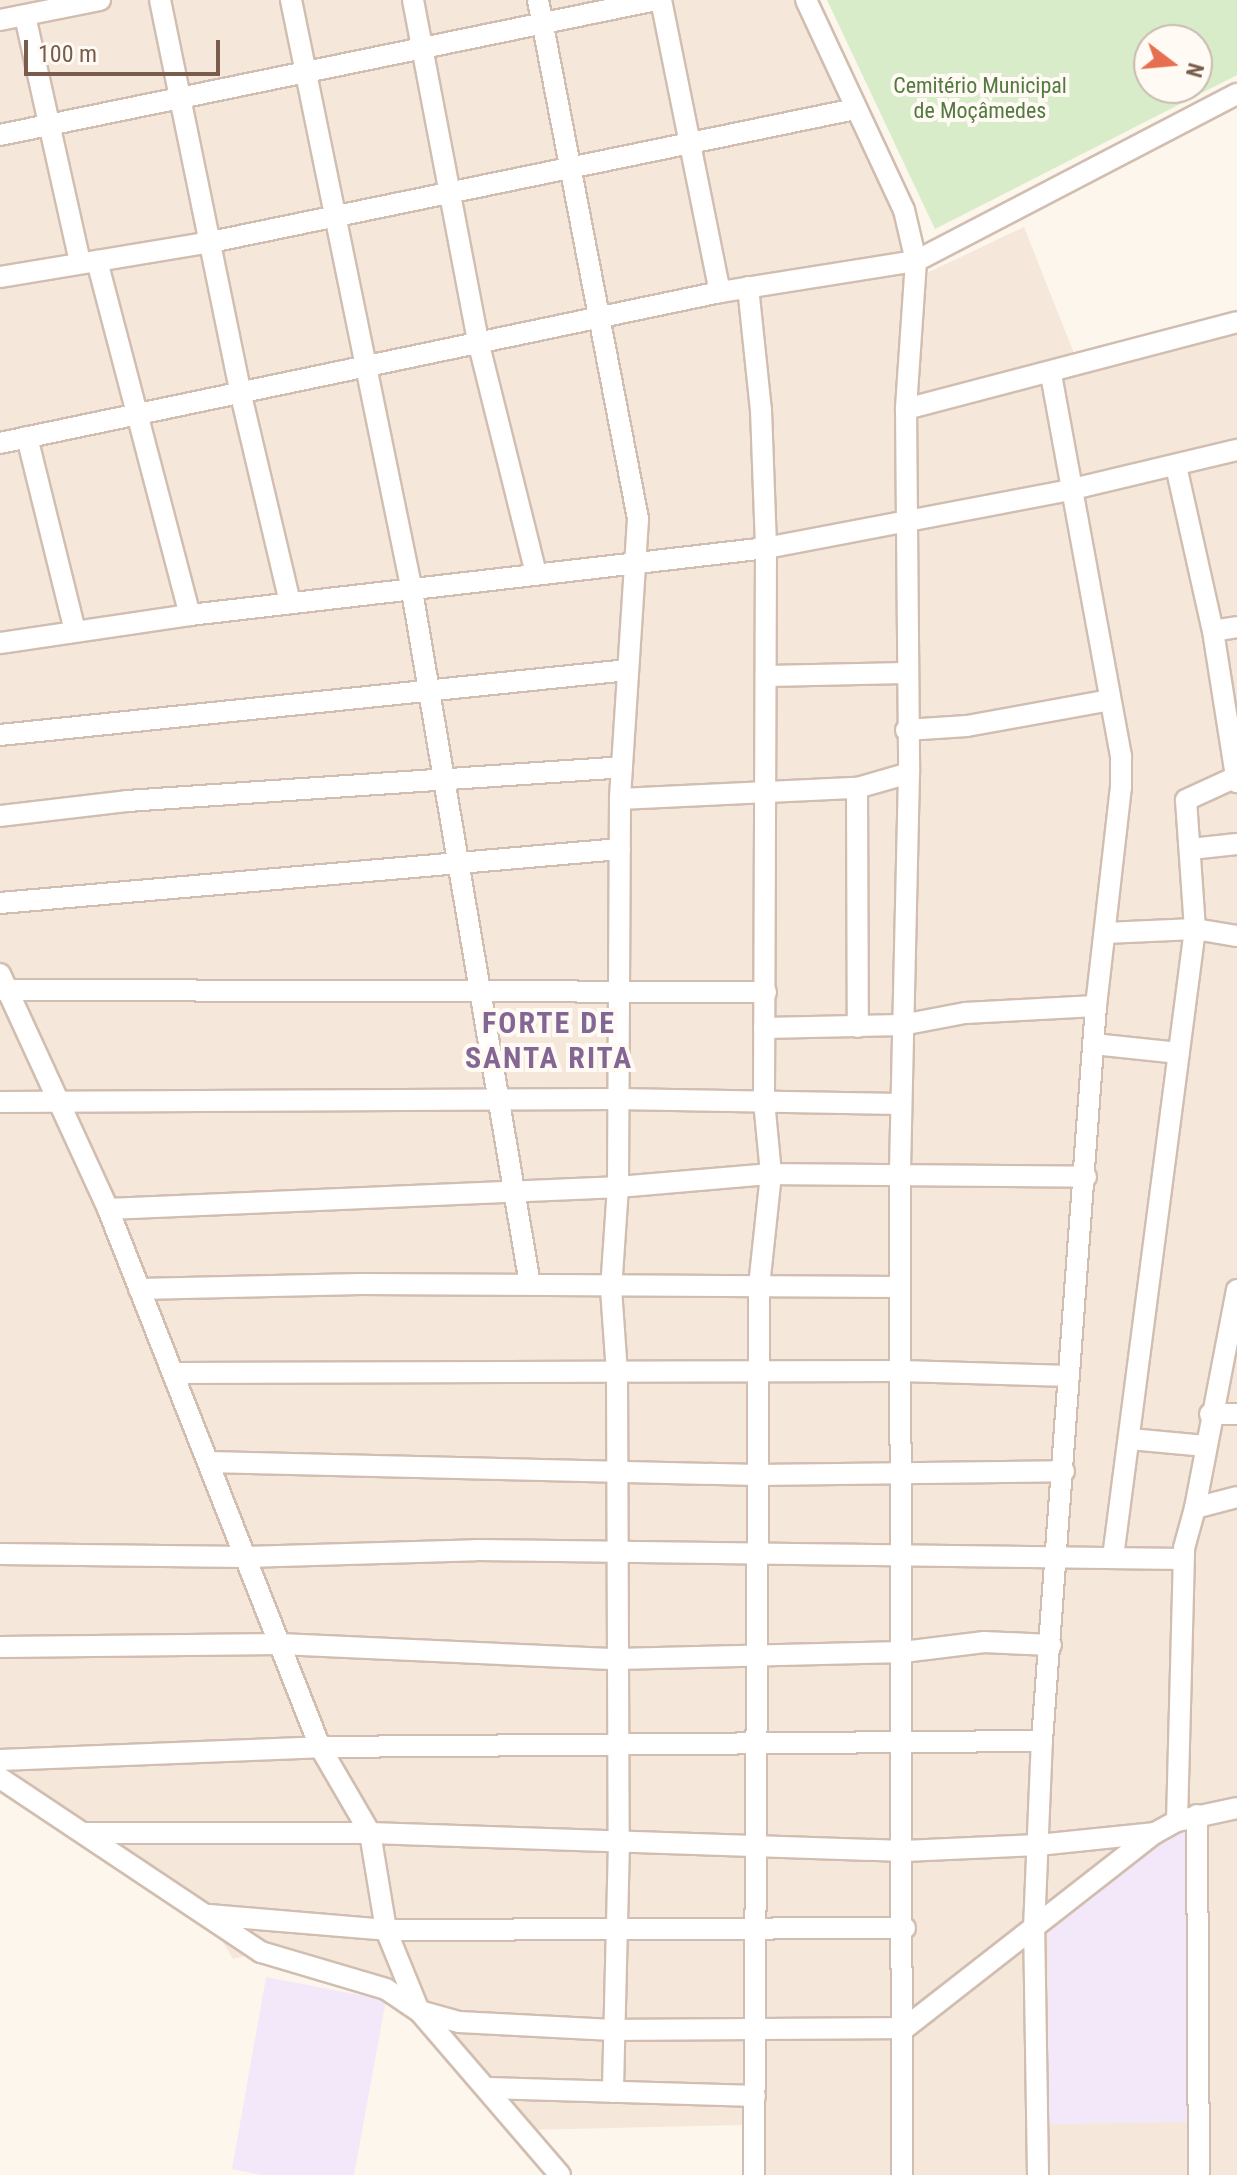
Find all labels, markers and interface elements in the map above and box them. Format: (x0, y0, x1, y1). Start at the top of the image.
scale bar (28, 24, 224, 74)
north arrow (1133, 24, 1213, 104)
text: 100 m (38, 40, 97, 68)
text: N (1181, 60, 1209, 80)
park label: Cemitério Municipal de Moçâmedes (893, 72, 1067, 124)
district label: FORTE DE SANTA RITA (465, 1005, 633, 1076)

